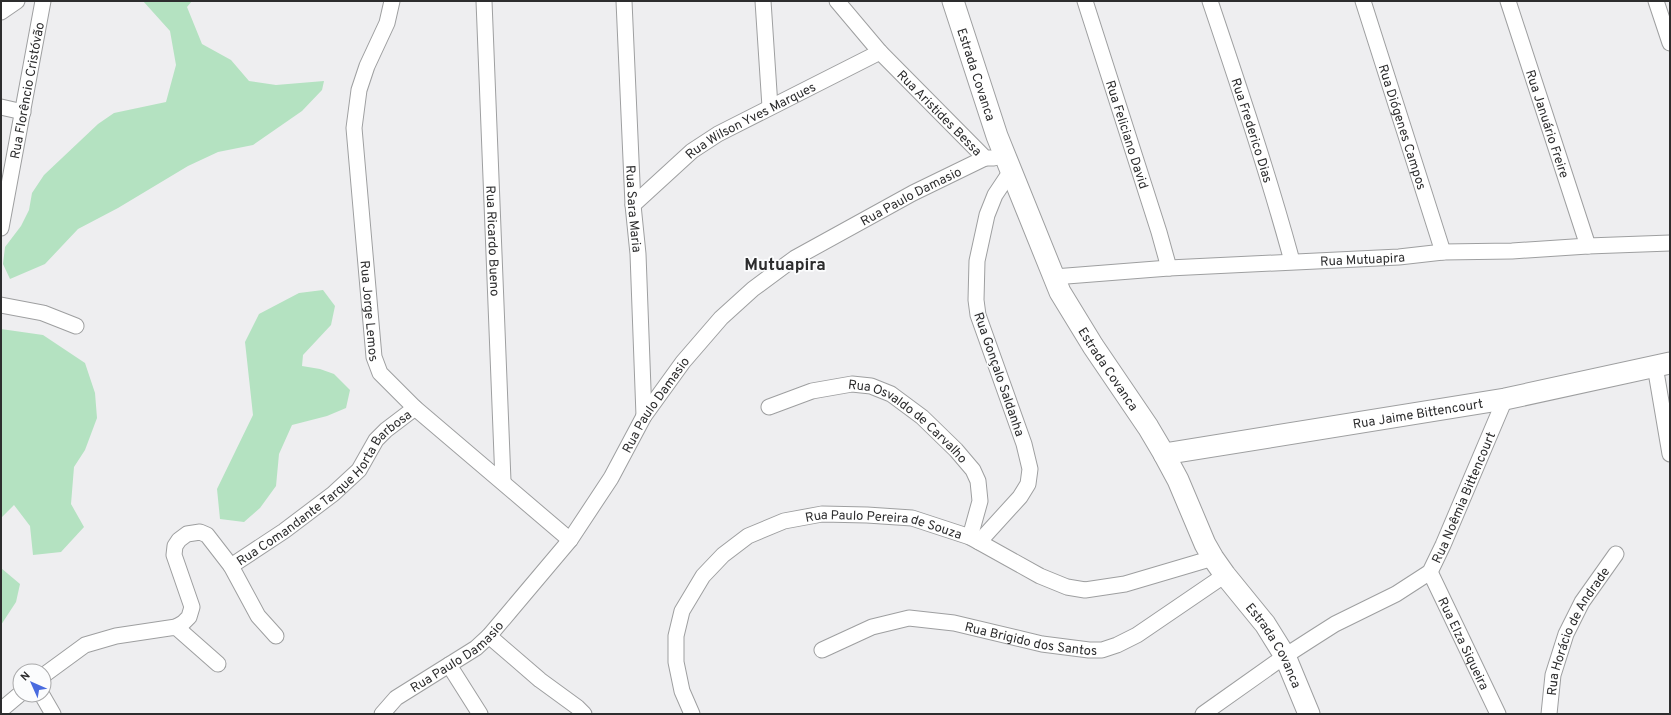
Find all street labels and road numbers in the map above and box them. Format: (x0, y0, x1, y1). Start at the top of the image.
street label: Rua Florêncio Cristóvão (8, 21, 49, 160)
street label: Estrada Covanca (952, 26, 998, 123)
street label: Rua Diógenes Campos (1374, 63, 1429, 192)
street label: Rua Aristides Bessa (893, 68, 984, 160)
street label: Rua Januário Freire (1521, 68, 1571, 181)
street label: Rua Frederico Dias (1226, 76, 1275, 185)
street label: Rua Feliciano David (1101, 79, 1151, 191)
street label: Rua Wilson Yves Marques (683, 80, 819, 163)
street label: Rua Sara Maria (621, 165, 644, 253)
street label: Rua Paulo Damasio (858, 165, 965, 230)
street label: Rua Ricardo Bueno (481, 185, 502, 297)
street label: Rua Mutuapira (1320, 250, 1406, 271)
street label: Rua Jorge Lemos (356, 260, 381, 364)
street label: Rua Gonçalo Saldanha (969, 310, 1027, 439)
street label: Estrada Covanca (1074, 325, 1141, 414)
street label: Rua Paulo Damasio (620, 354, 694, 456)
street label: Rua Osvaldo de Carvalho (847, 378, 970, 467)
street label: Rua Jaime Bittencourt (1352, 397, 1484, 433)
street label: Rua Comandante Tarque Horta Barbosa (234, 408, 415, 570)
street label: Rua Noêmia Bittencourt (1429, 430, 1500, 566)
street label: Rua Paulo Pereira de Souza (804, 508, 964, 544)
street label: Rua Horácio de Andrade (1545, 565, 1614, 697)
street label: Rua Elza Siqueira (1433, 595, 1491, 693)
street label: Estrada Covanca (1241, 601, 1303, 691)
street label: Rua Paulo Damasio (408, 619, 508, 697)
street label: Rua Brigido dos Santos (963, 620, 1097, 660)

